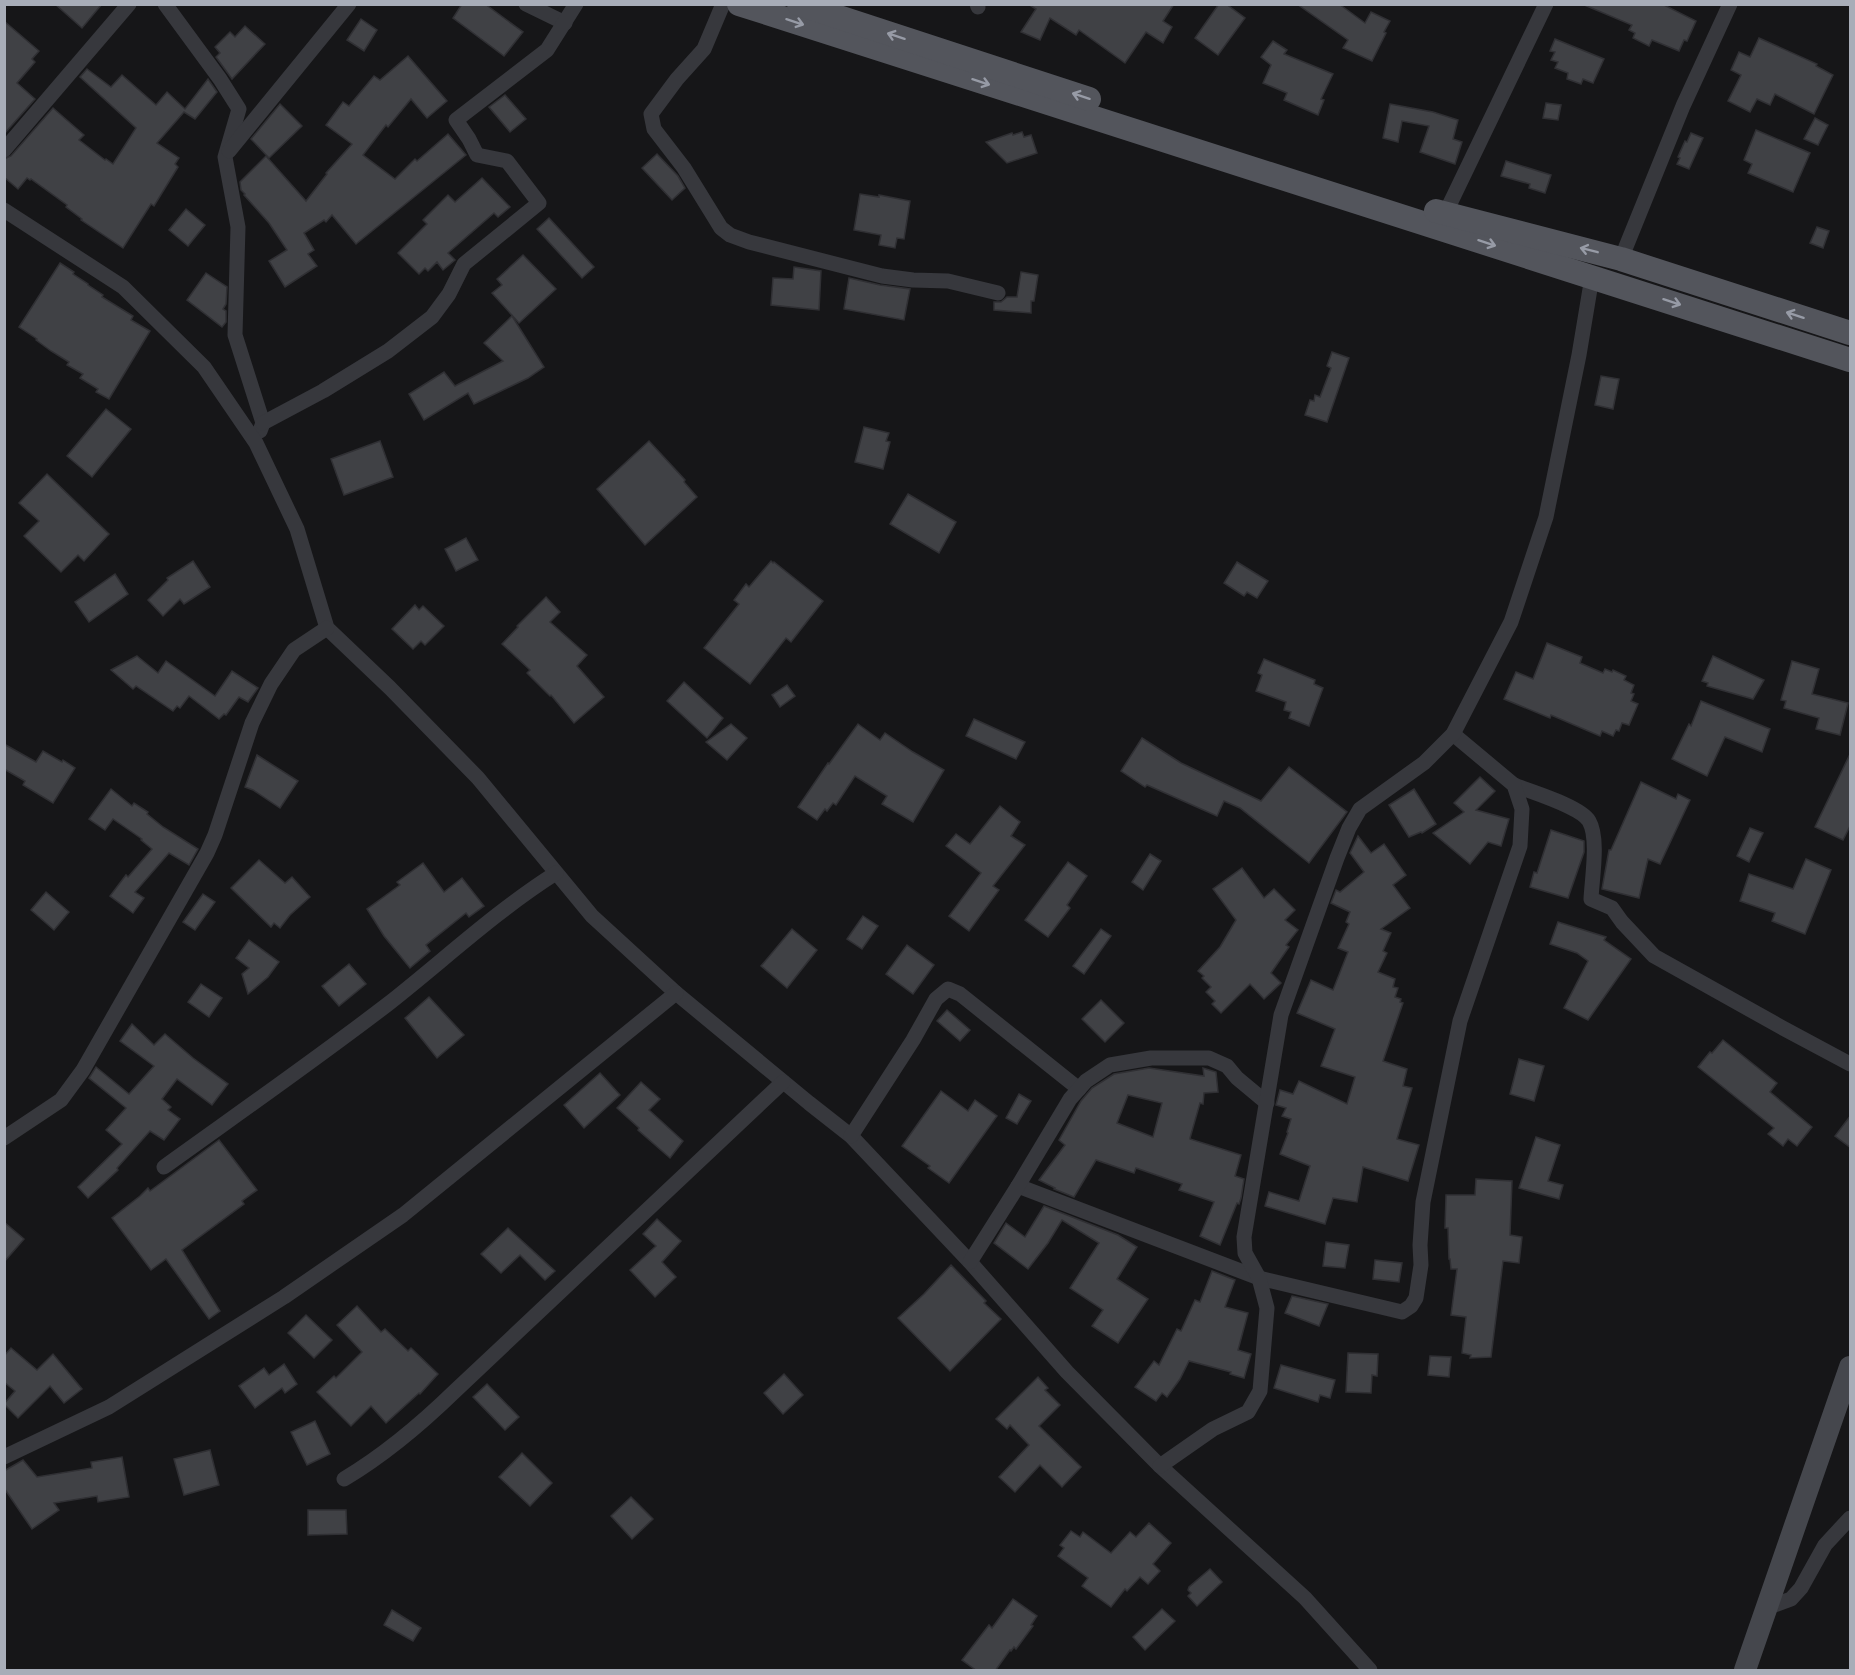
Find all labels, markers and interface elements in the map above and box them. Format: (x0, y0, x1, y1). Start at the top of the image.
one-way arrow (785, 17, 804, 28)
one-way arrow (887, 30, 906, 41)
one-way arrow (971, 77, 990, 88)
one-way arrow (1072, 90, 1091, 101)
one-way arrow (1477, 238, 1496, 249)
one-way arrow (1580, 244, 1599, 256)
one-way arrow (1662, 298, 1681, 309)
one-way arrow (1786, 309, 1805, 320)

